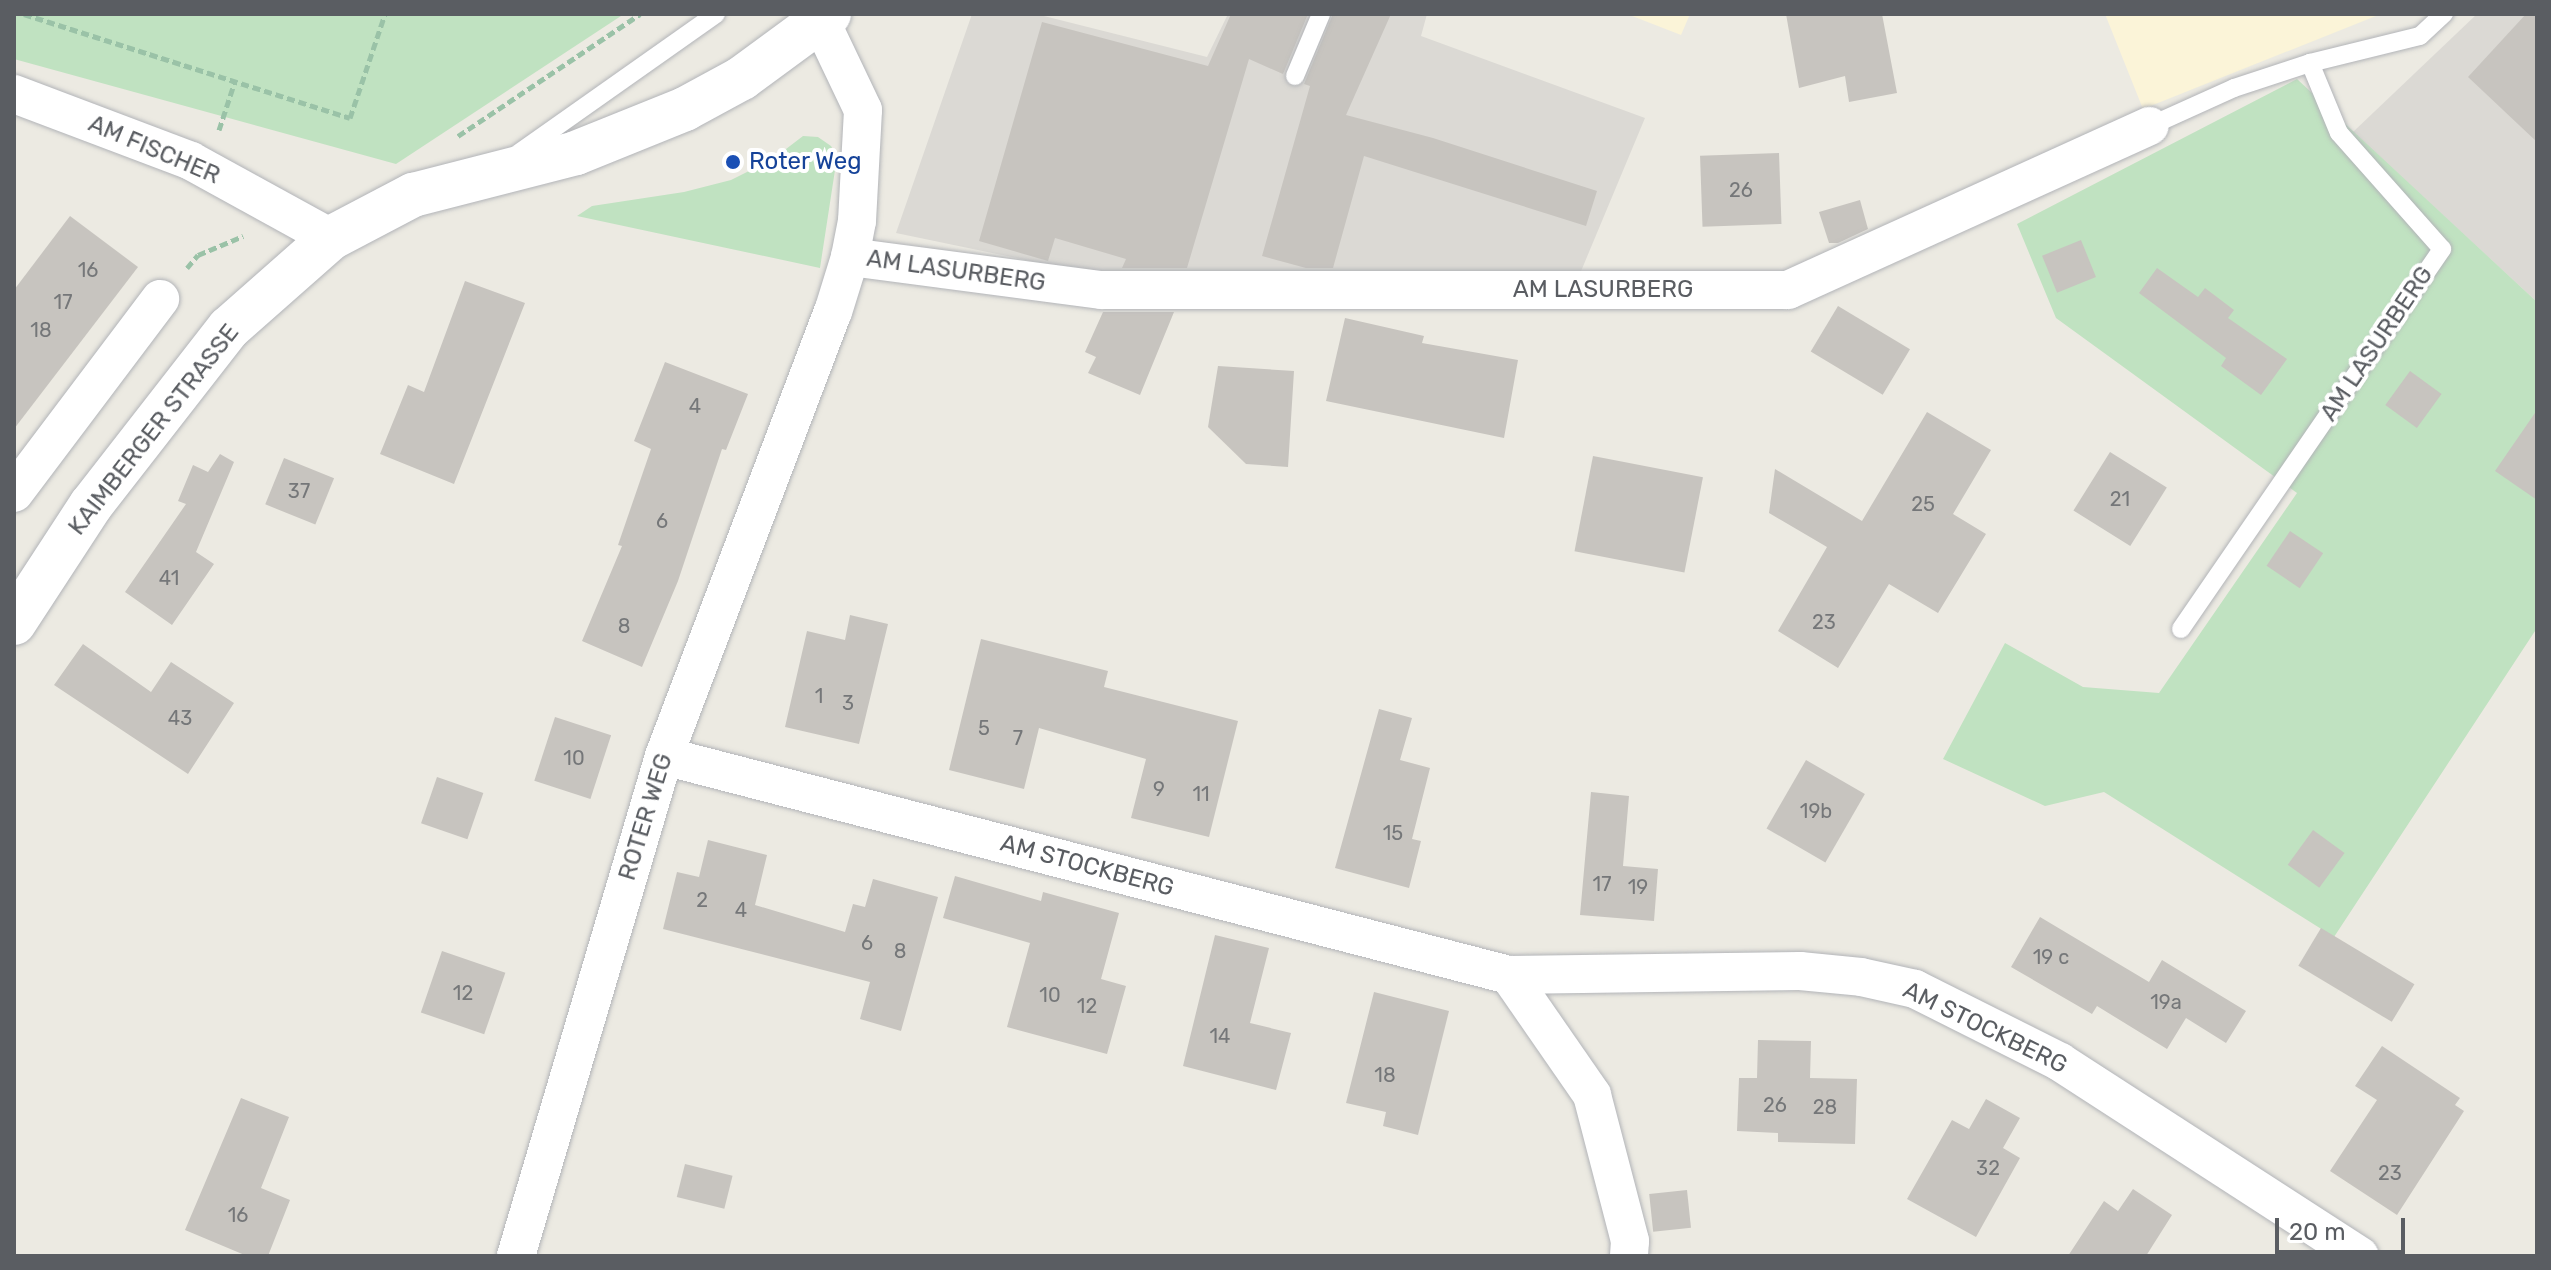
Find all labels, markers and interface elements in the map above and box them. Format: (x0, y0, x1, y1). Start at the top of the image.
street label: AM FISCHER (84, 109, 224, 191)
place label: Roter Weg (749, 148, 863, 176)
marker: Roter Weg (724, 153, 742, 171)
house number: 26 (1729, 178, 1753, 202)
street label: AM LASURBERG (865, 244, 1047, 298)
house number: 16 (78, 258, 98, 282)
street label: AM LASURBERG (2315, 261, 2439, 427)
street label: AM LASURBERG (1513, 276, 1693, 304)
house number: 17 (54, 290, 72, 314)
house number: 18 (30, 318, 52, 342)
street label: KAIMBERGER STRASSE (63, 319, 245, 541)
house number: 4 (689, 394, 701, 418)
house number: 37 (288, 479, 310, 503)
house number: 21 (2110, 487, 2130, 511)
house number: 25 (1911, 492, 1935, 516)
house number: 6 (656, 509, 668, 533)
house number: 41 (159, 566, 179, 590)
house number: 23 (1812, 610, 1836, 634)
house number: 8 (618, 614, 630, 638)
house number: 1 (815, 684, 823, 708)
house number: 3 (842, 691, 854, 715)
house number: 43 (168, 706, 192, 730)
house number: 5 (978, 716, 990, 740)
house number: 7 (1013, 726, 1023, 750)
house number: 10 (563, 746, 585, 770)
street label: ROTER WEG (613, 750, 679, 884)
house number: 9 (1153, 777, 1165, 801)
house number: 11 (1192, 782, 1210, 806)
house number: 19b (1800, 799, 1832, 823)
house number: 15 (1383, 821, 1403, 845)
street label: AM STOCKBERG (997, 829, 1177, 903)
house number: 17 (1593, 872, 1611, 896)
house number: 19 (1628, 875, 1648, 899)
house number: 2 (696, 888, 708, 912)
house number: 4 (735, 898, 747, 922)
house number: 6 (861, 931, 873, 955)
house number: 8 (894, 939, 906, 963)
house number: 19 c (2033, 945, 2069, 969)
street label: AM STOCKBERG (1898, 976, 2072, 1080)
house number: 12 (453, 981, 473, 1005)
house number: 10 (1039, 983, 1061, 1007)
house number: 19a (2150, 990, 2182, 1014)
house number: 12 (1077, 994, 1097, 1018)
house number: 14 (1210, 1024, 1230, 1048)
house number: 18 (1374, 1063, 1396, 1087)
house number: 26 (1763, 1093, 1787, 1117)
house number: 28 (1813, 1095, 1837, 1119)
house number: 32 (1976, 1156, 2000, 1180)
house number: 23 (2378, 1161, 2402, 1185)
scale bar (2279, 1202, 2409, 1252)
house number: 16 (228, 1203, 248, 1227)
text: 20 m (2289, 1218, 2346, 1246)

